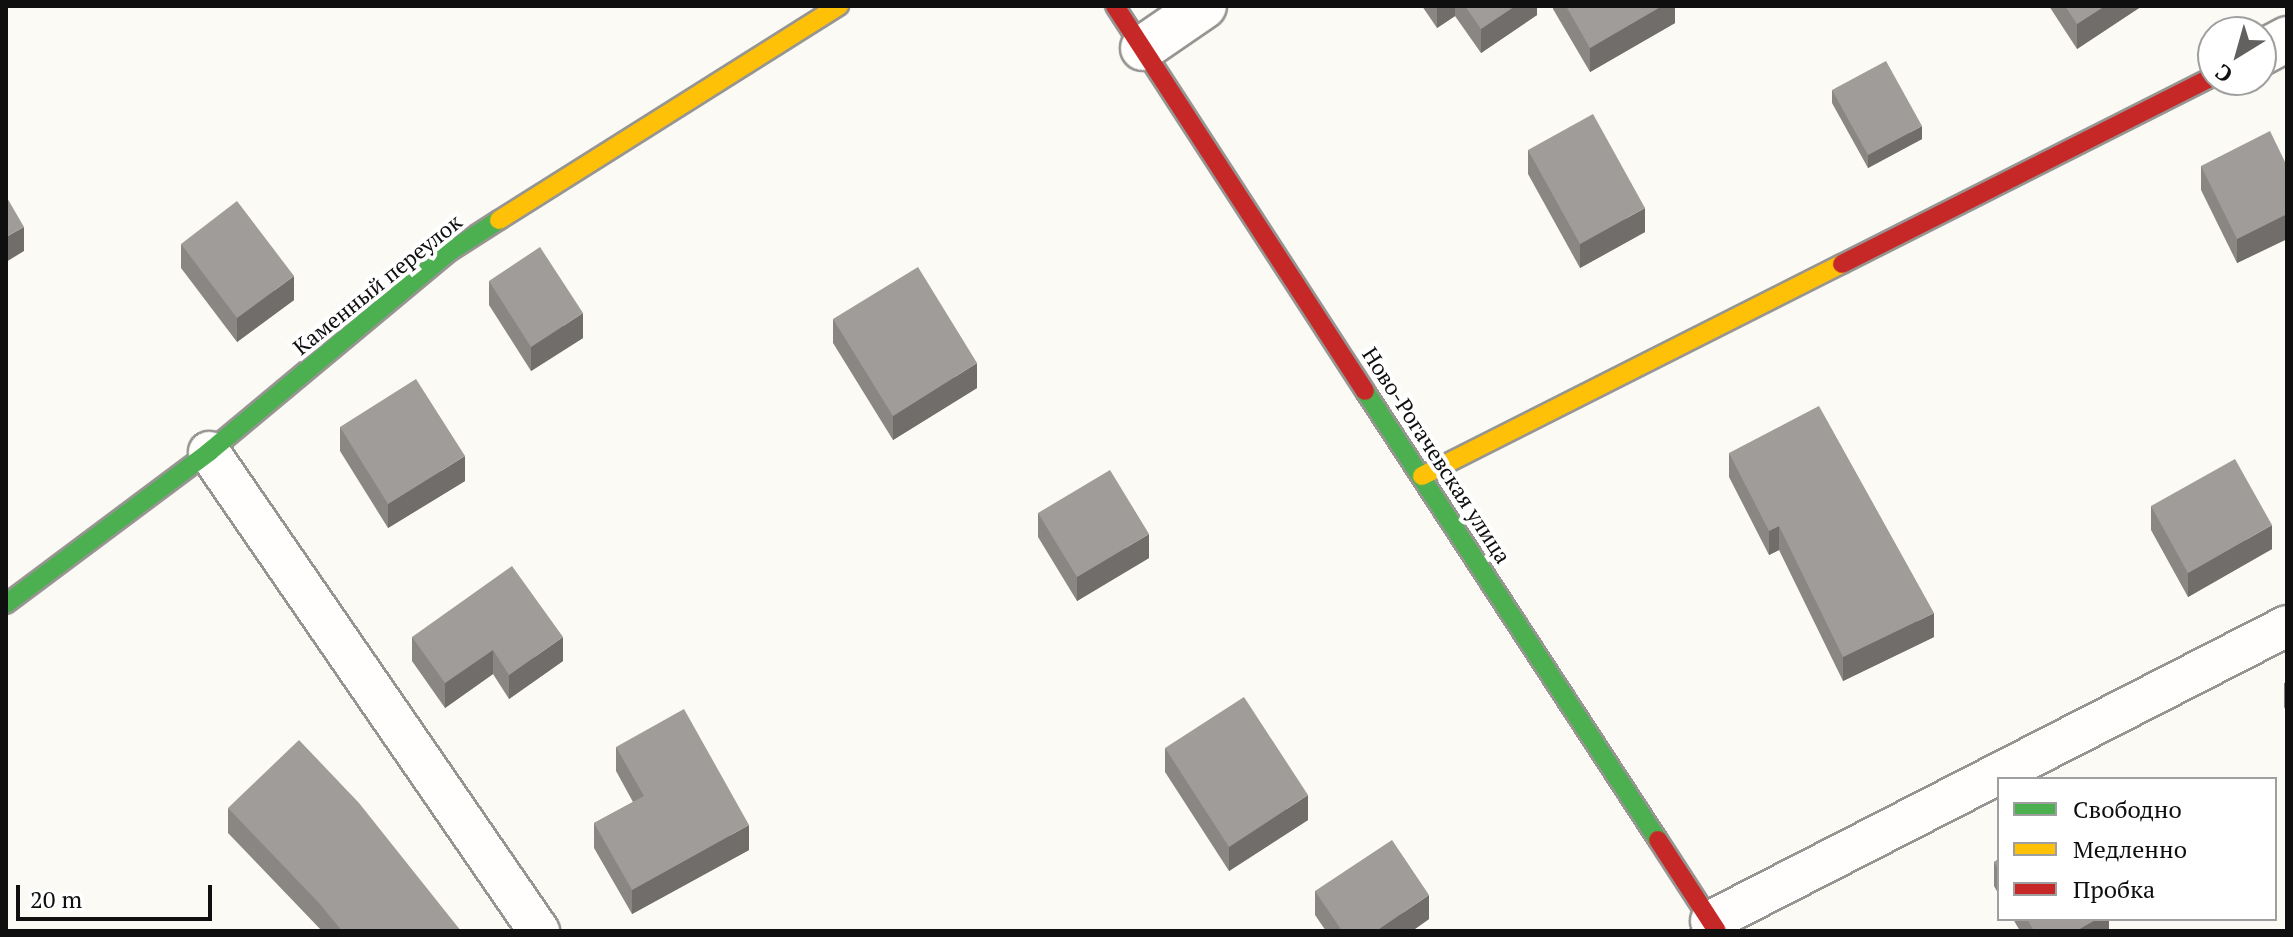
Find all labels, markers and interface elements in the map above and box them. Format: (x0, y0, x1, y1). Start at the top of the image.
north arrow (2197, 16, 2277, 96)
text: С (2209, 58, 2238, 90)
street label: Каменный переулок (288, 208, 466, 360)
street label: Ново-Рогачевская улица (1357, 342, 1517, 568)
legend (1997, 777, 2277, 921)
text: Свободно (2073, 793, 2182, 825)
text: Медленно (2073, 833, 2187, 865)
scale bar (20, 869, 216, 919)
text: Пробка (2073, 873, 2155, 905)
text: 20 m (30, 883, 82, 915)

